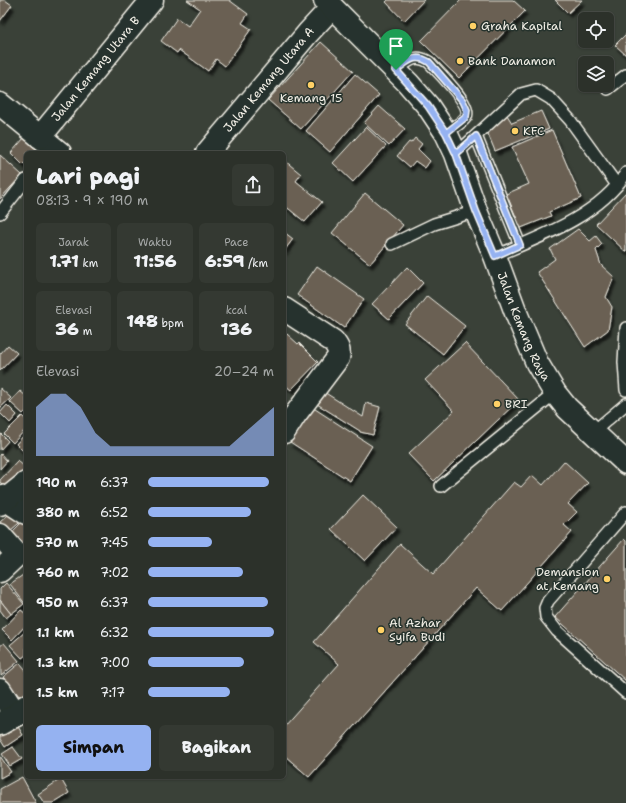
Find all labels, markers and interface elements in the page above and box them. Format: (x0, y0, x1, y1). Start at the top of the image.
map controls (578, 12, 614, 92)
button: locate (578, 12, 614, 48)
street label: Jalan Kemang Utara B (48, 13, 143, 125)
place label: Graha Kapital (481, 18, 562, 34)
marker: Graha Kapital (468, 21, 478, 31)
street label: Jalan Kemang Utara A (220, 23, 318, 136)
pin (379, 29, 413, 70)
icon: arrive (385, 35, 407, 57)
place label: Bank Danamon (468, 53, 556, 69)
marker: Bank Danamon (455, 56, 465, 66)
button: layers (578, 56, 614, 92)
marker: Kemang 15 (306, 80, 316, 90)
place label: Kemang 15 (280, 90, 342, 106)
place label: KFC (523, 123, 544, 139)
marker: KFC (510, 126, 520, 136)
text: Lari pagi (36, 162, 140, 191)
button: share (232, 164, 274, 206)
text: 08:13 · 9 × 190 m (36, 192, 148, 209)
text: Jarak (58, 235, 89, 250)
text: Waktu (138, 235, 172, 250)
text: Pace (224, 235, 248, 250)
text: 1.71 (49, 250, 79, 272)
text: 11:56 (133, 250, 177, 272)
text: 6:59 (205, 250, 245, 272)
text: km (79, 256, 98, 271)
text: /km (245, 256, 268, 271)
street label: Jalan Kemang Raya (494, 270, 554, 384)
text: Elevasi (55, 303, 92, 318)
text: kcal (226, 303, 247, 318)
text: 148 (126, 310, 158, 332)
text: bpm (158, 316, 184, 331)
text: 36 (55, 318, 79, 340)
text: 136 (220, 318, 252, 340)
text: m (79, 324, 92, 339)
text: Elevasi (36, 363, 79, 380)
text: 20–24 m (214, 363, 274, 380)
place label: BRI (505, 396, 528, 412)
marker: BRI (492, 399, 502, 409)
text: 190 m (36, 474, 76, 491)
text: 6:37 (100, 474, 129, 491)
text: 380 m (36, 504, 79, 521)
text: 6:52 (100, 504, 128, 521)
text: 570 m (36, 534, 78, 551)
text: 7:45 (100, 534, 128, 551)
text: 760 m (36, 564, 79, 581)
text: 7:02 (100, 564, 129, 581)
place label: Demansion at Kemang (536, 564, 599, 594)
marker: Demansion at Kemang (602, 574, 612, 584)
text: 950 m (36, 594, 79, 611)
text: 6:37 (100, 594, 129, 611)
place label: Al Azhar Syifa Budi (389, 615, 446, 645)
text: 1.1 km (36, 624, 74, 641)
text: 6:32 (100, 624, 129, 641)
marker: Al Azhar Syifa Budi (376, 625, 386, 635)
text: 1.3 km (36, 654, 79, 671)
text: 7:00 (100, 654, 130, 671)
text: 1.5 km (36, 684, 78, 701)
text: 7:17 (100, 684, 125, 701)
button: Simpan (36, 725, 151, 771)
button: Bagikan (159, 725, 274, 771)

